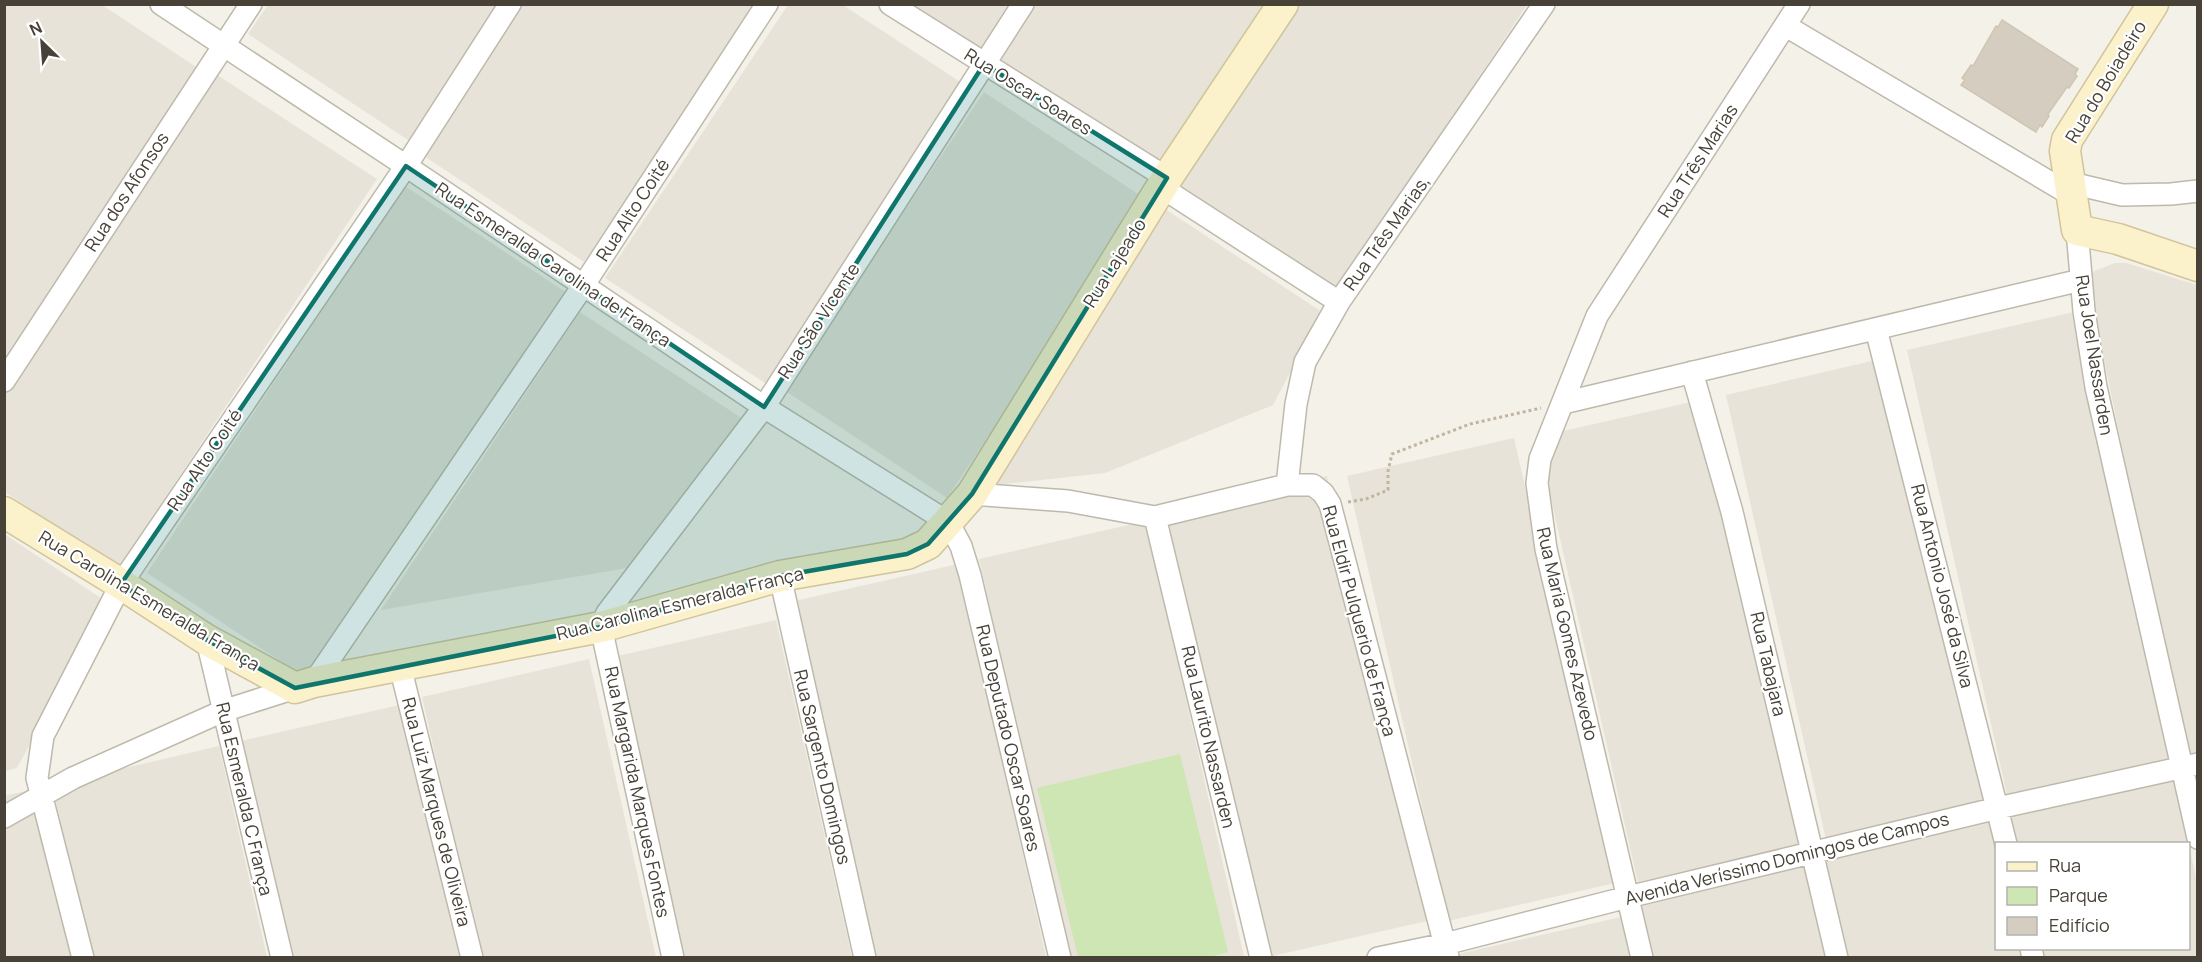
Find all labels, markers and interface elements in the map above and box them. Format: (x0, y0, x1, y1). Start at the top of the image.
north arrow (12, 12, 72, 72)
text: N (26, 16, 46, 41)
street label: Rua do Boiadeiro (2059, 16, 2151, 147)
street label: Rua Oscar Soares (960, 42, 1097, 140)
street label: Rua Três Marias (1651, 99, 1743, 222)
street label: Rua dos Afonsos (79, 127, 174, 256)
street label: Rua Alto Coité (590, 154, 674, 265)
street label: Rua Três Marias, (1337, 170, 1435, 295)
street label: Rua Esmeralda Carolina de França (431, 176, 676, 352)
street label: Rua Lajeado (1077, 213, 1151, 312)
street label: Rua São Vicente (772, 258, 865, 383)
street label: Rua Joel Nassarden (2070, 273, 2120, 437)
street label: Rua Alto Coité (161, 404, 247, 515)
street label: Rua Antonio José da Silva (1906, 481, 1980, 690)
street label: Rua Eldir Pulquerio de França (1318, 503, 1402, 739)
street label: Rua Carolina Esmeralda França (35, 524, 265, 676)
street label: Rua Maria Gomes Azevedo (1532, 525, 1604, 743)
street label: Rua Carolina Esmeralda França (554, 561, 806, 645)
street label: Rua Tabajara (1745, 609, 1793, 718)
street label: Rua Deputado Oscar Soares (971, 622, 1047, 853)
street label: Rua Laurito Nassarden (1176, 643, 1242, 830)
street label: Rua Margarida Marques Fontes (600, 664, 676, 919)
street label: Rua Sargento Domingos (789, 667, 857, 866)
street label: Rua Luiz Marques de Oliveira (397, 695, 477, 929)
street label: Rua Esmeralda C França (211, 700, 279, 898)
street label: Avenida Veríssimo Domingos de Campos (1622, 806, 1951, 910)
legend (1995, 842, 2190, 950)
text: Rua (2049, 853, 2081, 877)
text: Parque (2049, 883, 2108, 907)
text: Edifício (2049, 913, 2110, 937)

